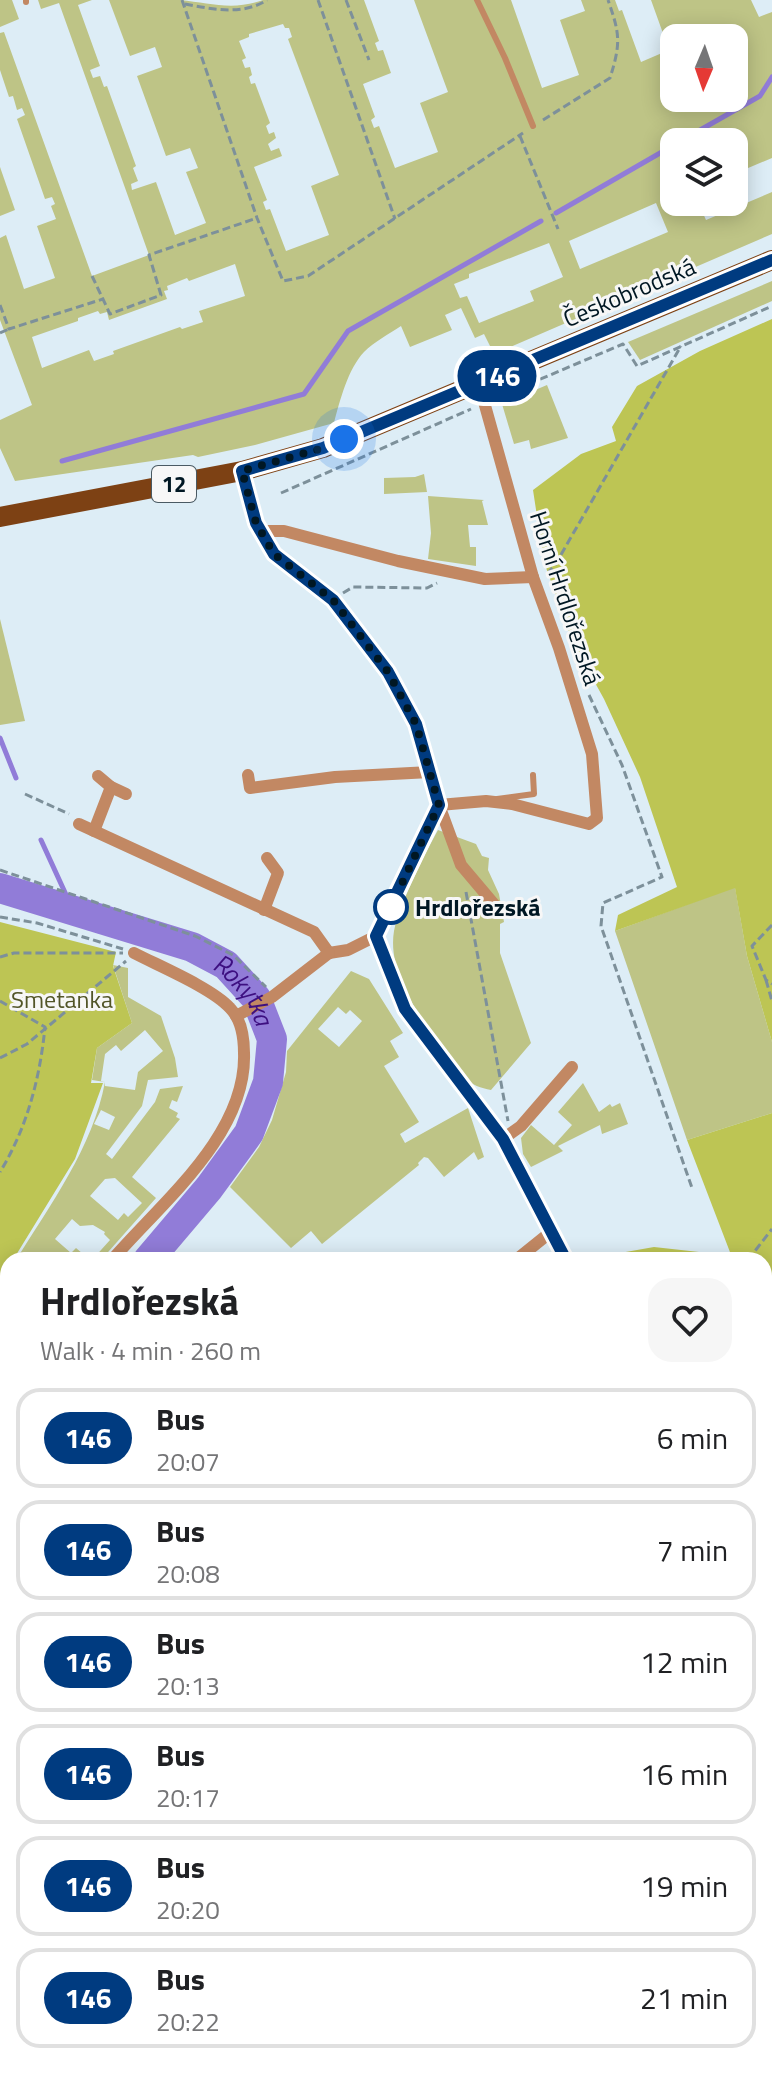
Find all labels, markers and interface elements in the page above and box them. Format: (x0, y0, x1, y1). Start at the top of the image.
north arrow (660, 24, 748, 112)
map controls (660, 24, 748, 216)
button: layers (660, 128, 748, 216)
street label: Českobrodská (557, 248, 701, 336)
line badge: 146 (451, 350, 543, 402)
text: 146 (473, 354, 521, 397)
your location (324, 419, 364, 459)
road number: 12 (152, 466, 196, 502)
street label: Horní Hrdlořezská (521, 506, 611, 690)
place label: Hrdlořezská (415, 889, 541, 925)
marker: Hrdlořezská (374, 890, 408, 924)
water label: Rokytka (207, 943, 285, 1033)
park label: Smetanka (11, 981, 113, 1017)
text: Hrdlořezská (40, 1272, 239, 1330)
button: heart (648, 1278, 732, 1362)
text: Walk · 4 min · 260 m (40, 1331, 261, 1370)
text: Bus (156, 1396, 205, 1442)
text: 6 min (657, 1415, 728, 1461)
text: 146 (64, 1416, 112, 1459)
text: 20:07 (156, 1442, 220, 1481)
text: Bus (156, 1508, 205, 1554)
text: 7 min (657, 1527, 728, 1573)
text: 146 (64, 1528, 112, 1571)
text: 20:08 (156, 1554, 220, 1593)
text: Bus (156, 1620, 205, 1666)
text: 12 min (640, 1639, 728, 1685)
text: 146 (64, 1640, 112, 1683)
text: 20:13 (156, 1666, 220, 1705)
text: Bus (156, 1732, 205, 1778)
text: 16 min (640, 1751, 728, 1797)
text: 146 (64, 1752, 112, 1795)
text: 20:17 (156, 1778, 220, 1817)
text: Bus (156, 1844, 205, 1890)
text: 19 min (640, 1863, 728, 1909)
text: 146 (64, 1864, 112, 1907)
text: 20:20 (156, 1890, 220, 1929)
text: Bus (156, 1956, 205, 2002)
text: 21 min (640, 1975, 728, 2021)
text: 146 (64, 1976, 112, 2019)
text: 20:22 (156, 2002, 220, 2041)

